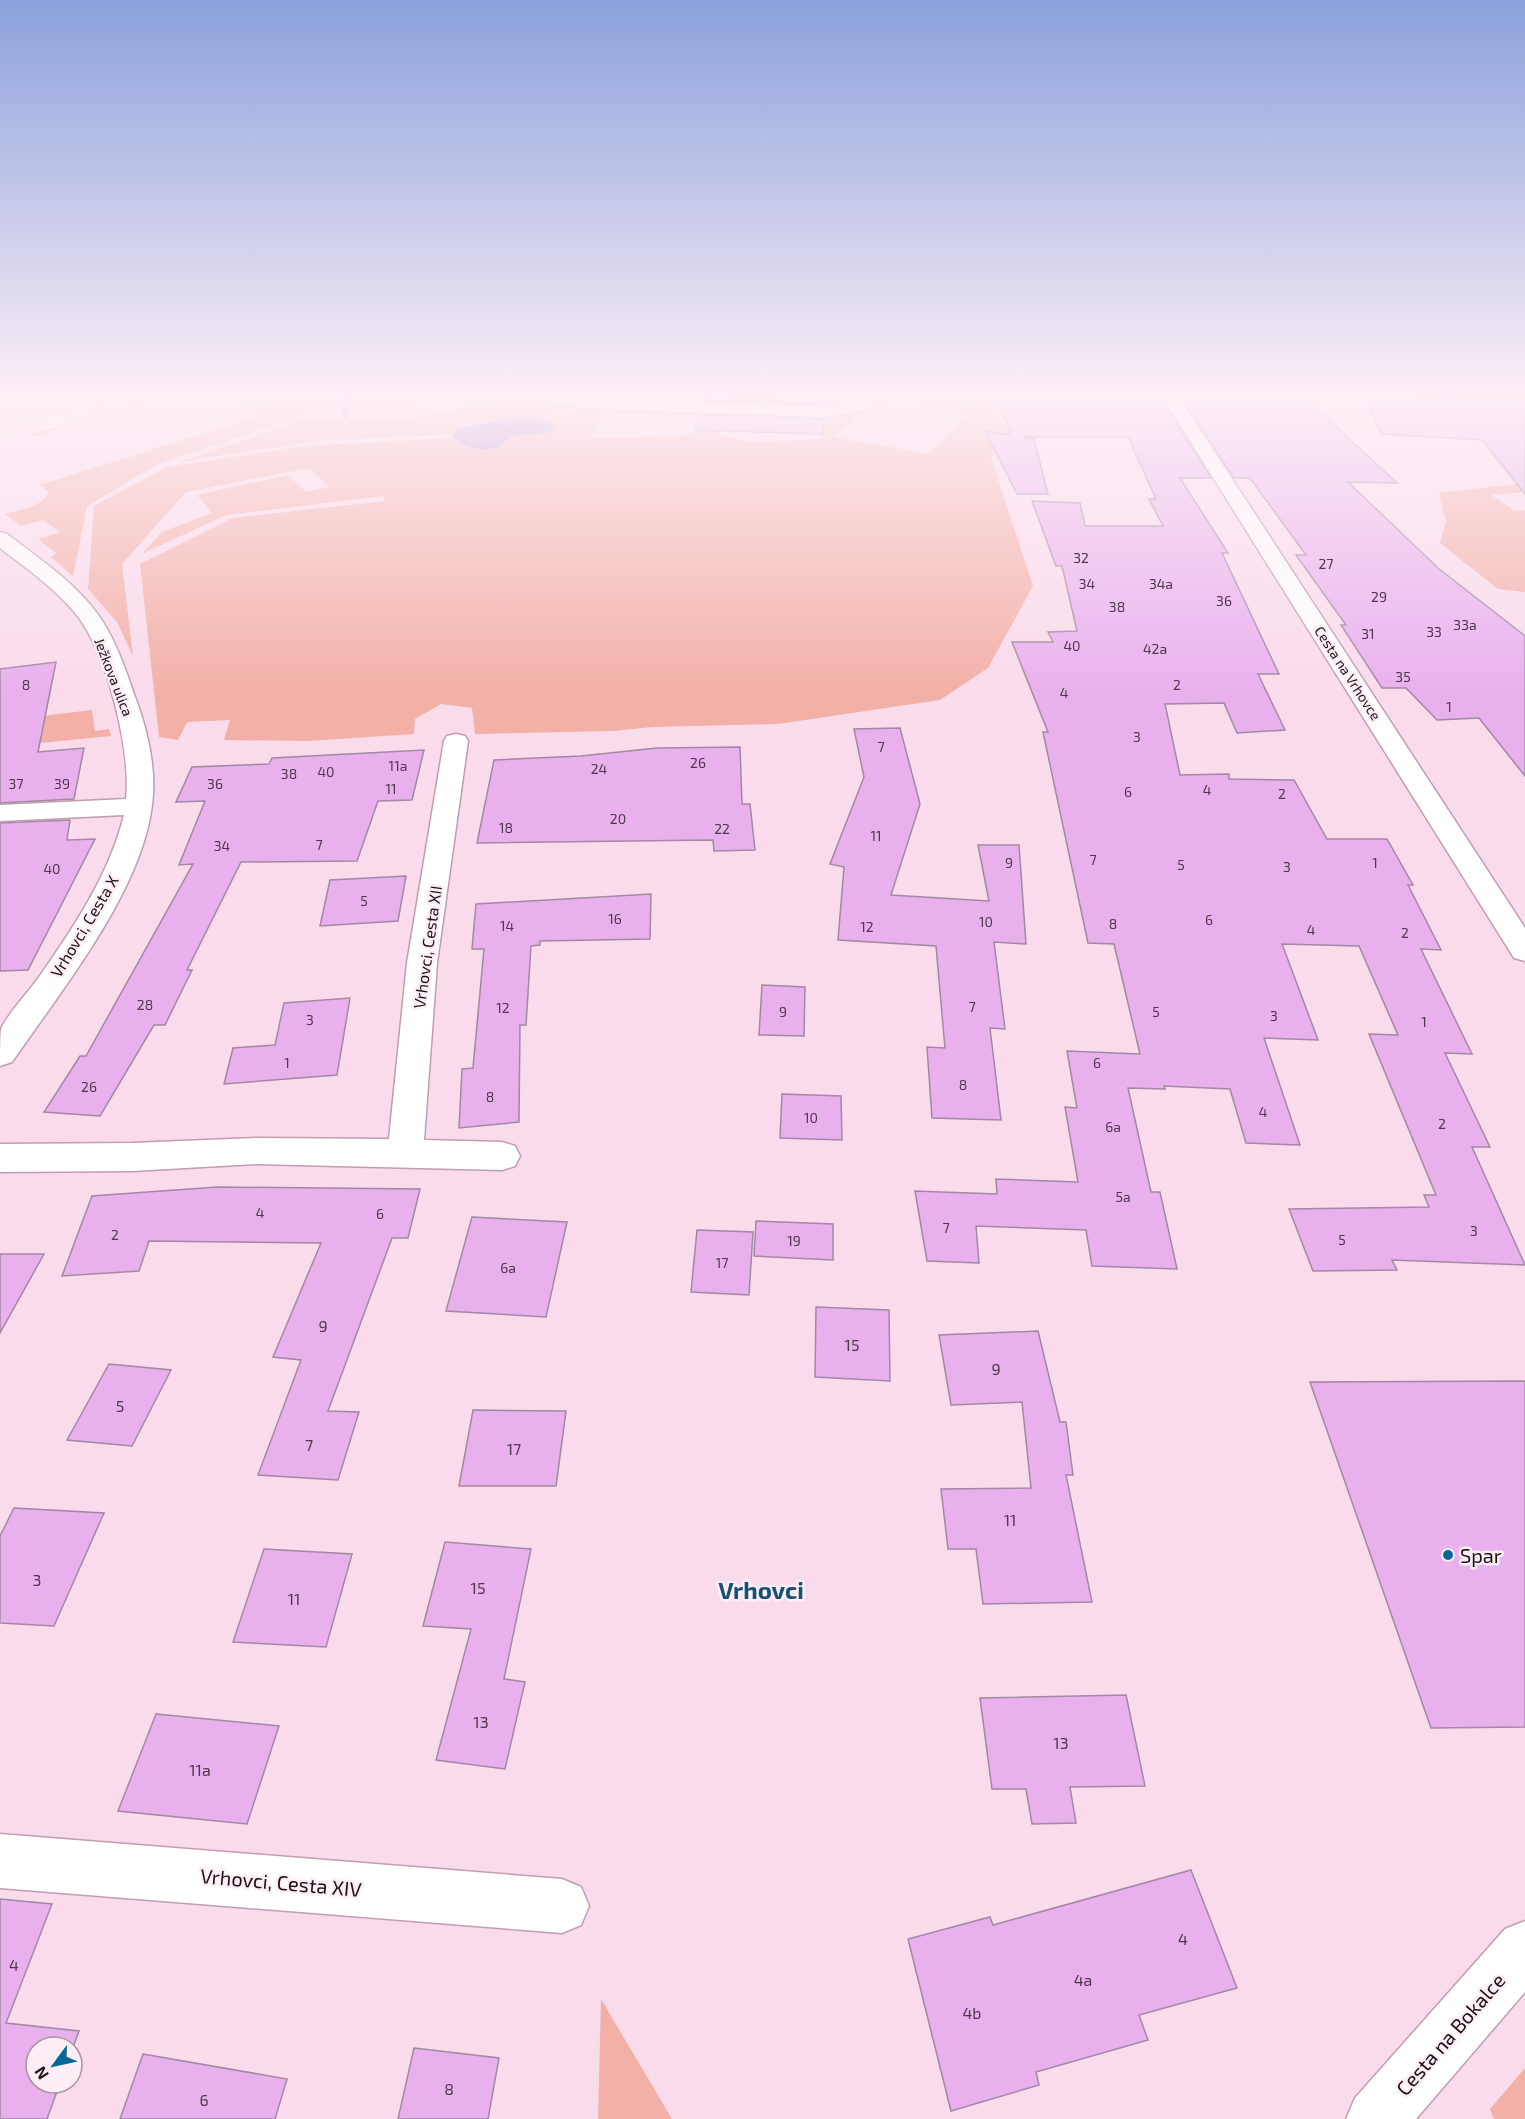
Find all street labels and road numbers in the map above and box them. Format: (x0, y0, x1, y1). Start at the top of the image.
street label: Cesta na Vrhovce (1311, 623, 1385, 723)
street label: Ježkova ulica (91, 635, 137, 719)
street label: Vrhovci, Cesta X (46, 871, 122, 980)
street label: Vrhovci, Cesta XII (409, 884, 445, 1010)
street label: Vrhovci, Cesta XIV (199, 1863, 363, 1901)
street label: Cesta na Bokalce (1391, 1968, 1509, 2100)

